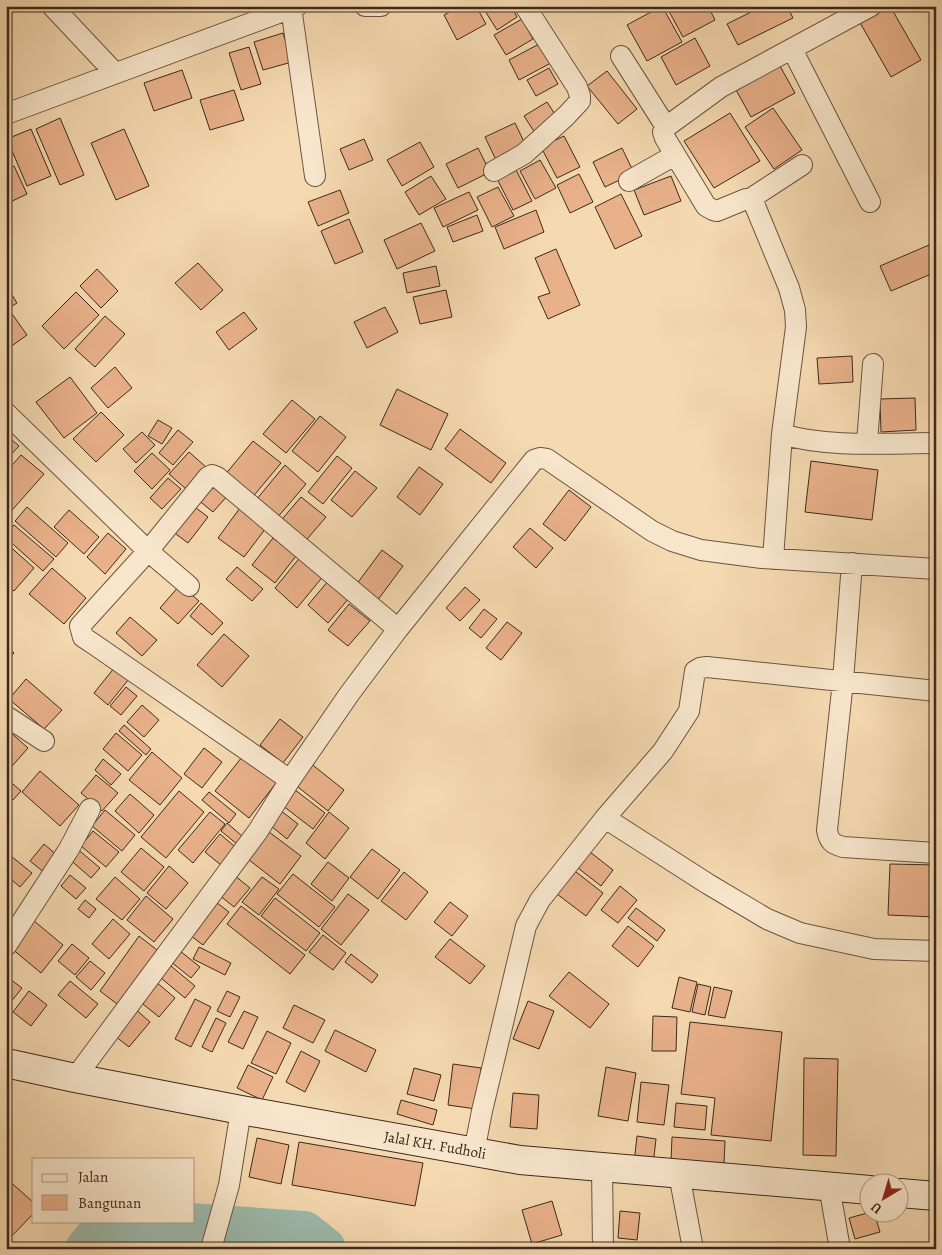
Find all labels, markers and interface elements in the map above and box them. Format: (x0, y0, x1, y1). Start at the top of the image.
street label: Jalal KH. Fudholi (382, 1126, 488, 1164)
legend (32, 1158, 195, 1222)
text: Jalan (78, 1167, 108, 1187)
north arrow (860, 1172, 910, 1222)
text: Bangunan (78, 1193, 141, 1213)
text: U (867, 1198, 886, 1218)

